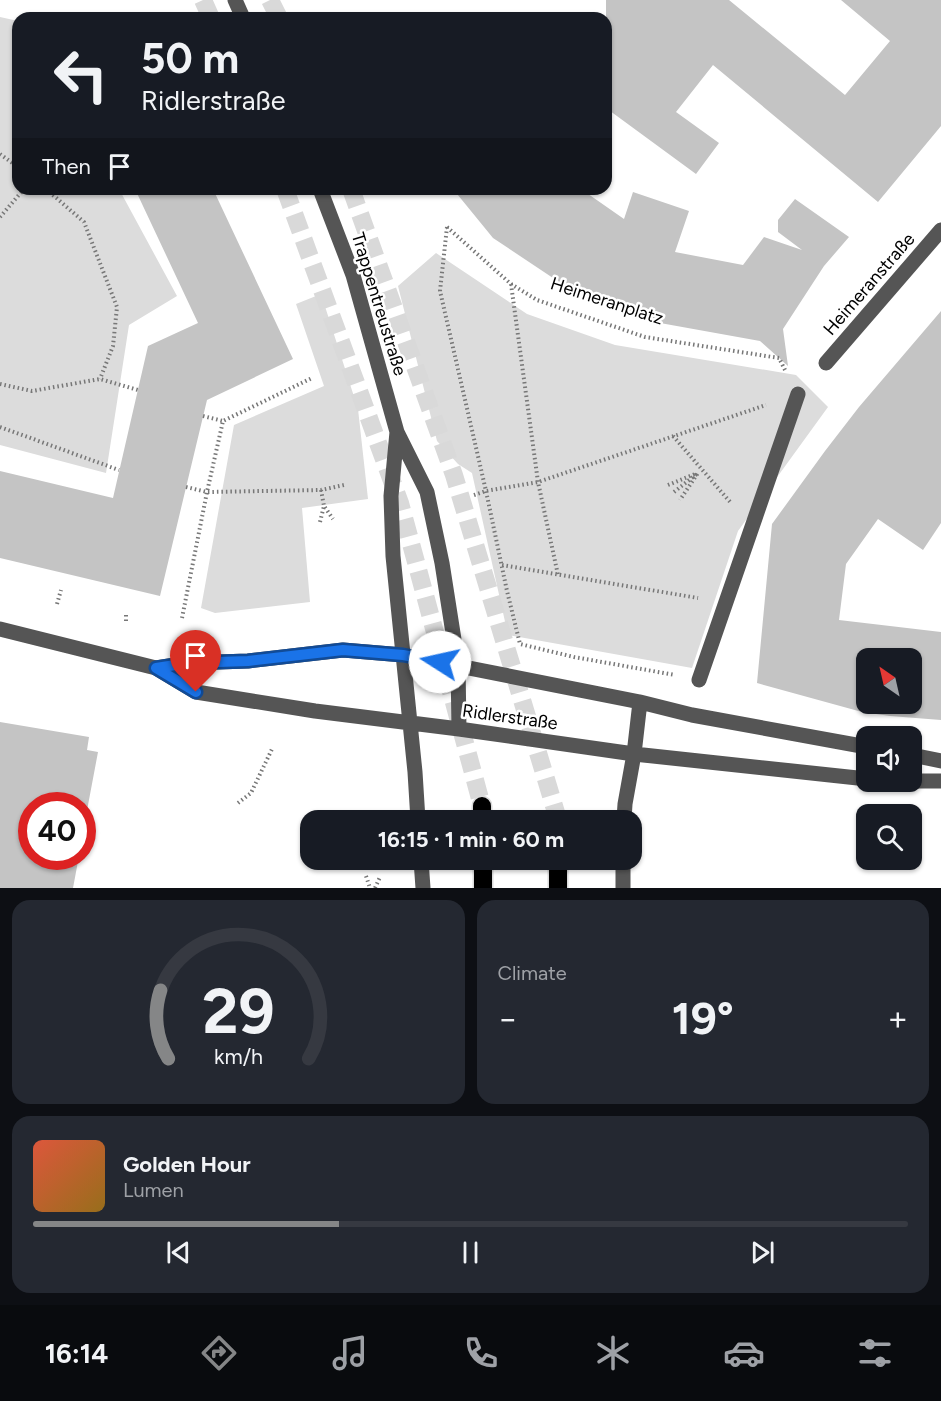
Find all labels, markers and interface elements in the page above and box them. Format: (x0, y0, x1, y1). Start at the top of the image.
text: 50 m (141, 33, 239, 84)
icon: left (42, 36, 120, 114)
text: Ridlerstraße (141, 84, 285, 117)
icon: arrive (103, 150, 136, 183)
text: Then (42, 153, 91, 180)
street label: Heimeranstraße (819, 228, 920, 340)
street label: Trappentreustraße (347, 230, 411, 378)
street label: Heimeranplatz (548, 272, 666, 330)
pin (170, 630, 221, 692)
position arrow (408, 630, 472, 694)
icon: arrive (179, 639, 212, 672)
north arrow (856, 648, 922, 714)
map controls (856, 648, 922, 870)
street label: Ridlerstraße (461, 699, 559, 735)
button: sound (856, 726, 922, 792)
speed limit sign: 40 (18, 792, 96, 870)
button: search (856, 804, 922, 870)
text: 16:15 · 1 min · 60 m (378, 826, 564, 853)
text: Climate (498, 961, 567, 985)
text: 29 (202, 974, 274, 1049)
text: 19° (672, 991, 734, 1045)
text: − (498, 999, 518, 1038)
text: + (887, 999, 908, 1038)
text: km/h (214, 1044, 263, 1069)
text: Golden Hour (123, 1151, 251, 1178)
text: Lumen (123, 1178, 184, 1202)
icon: previous (162, 1236, 195, 1269)
icon: pause (454, 1236, 487, 1269)
icon: next (746, 1236, 779, 1269)
icon: directions (198, 1332, 240, 1374)
icon: music (329, 1332, 371, 1374)
icon: phone (460, 1332, 502, 1374)
icon: climate (592, 1332, 634, 1374)
icon: car (723, 1332, 765, 1374)
icon: filters (854, 1332, 896, 1374)
text: 16:14 (45, 1337, 108, 1370)

